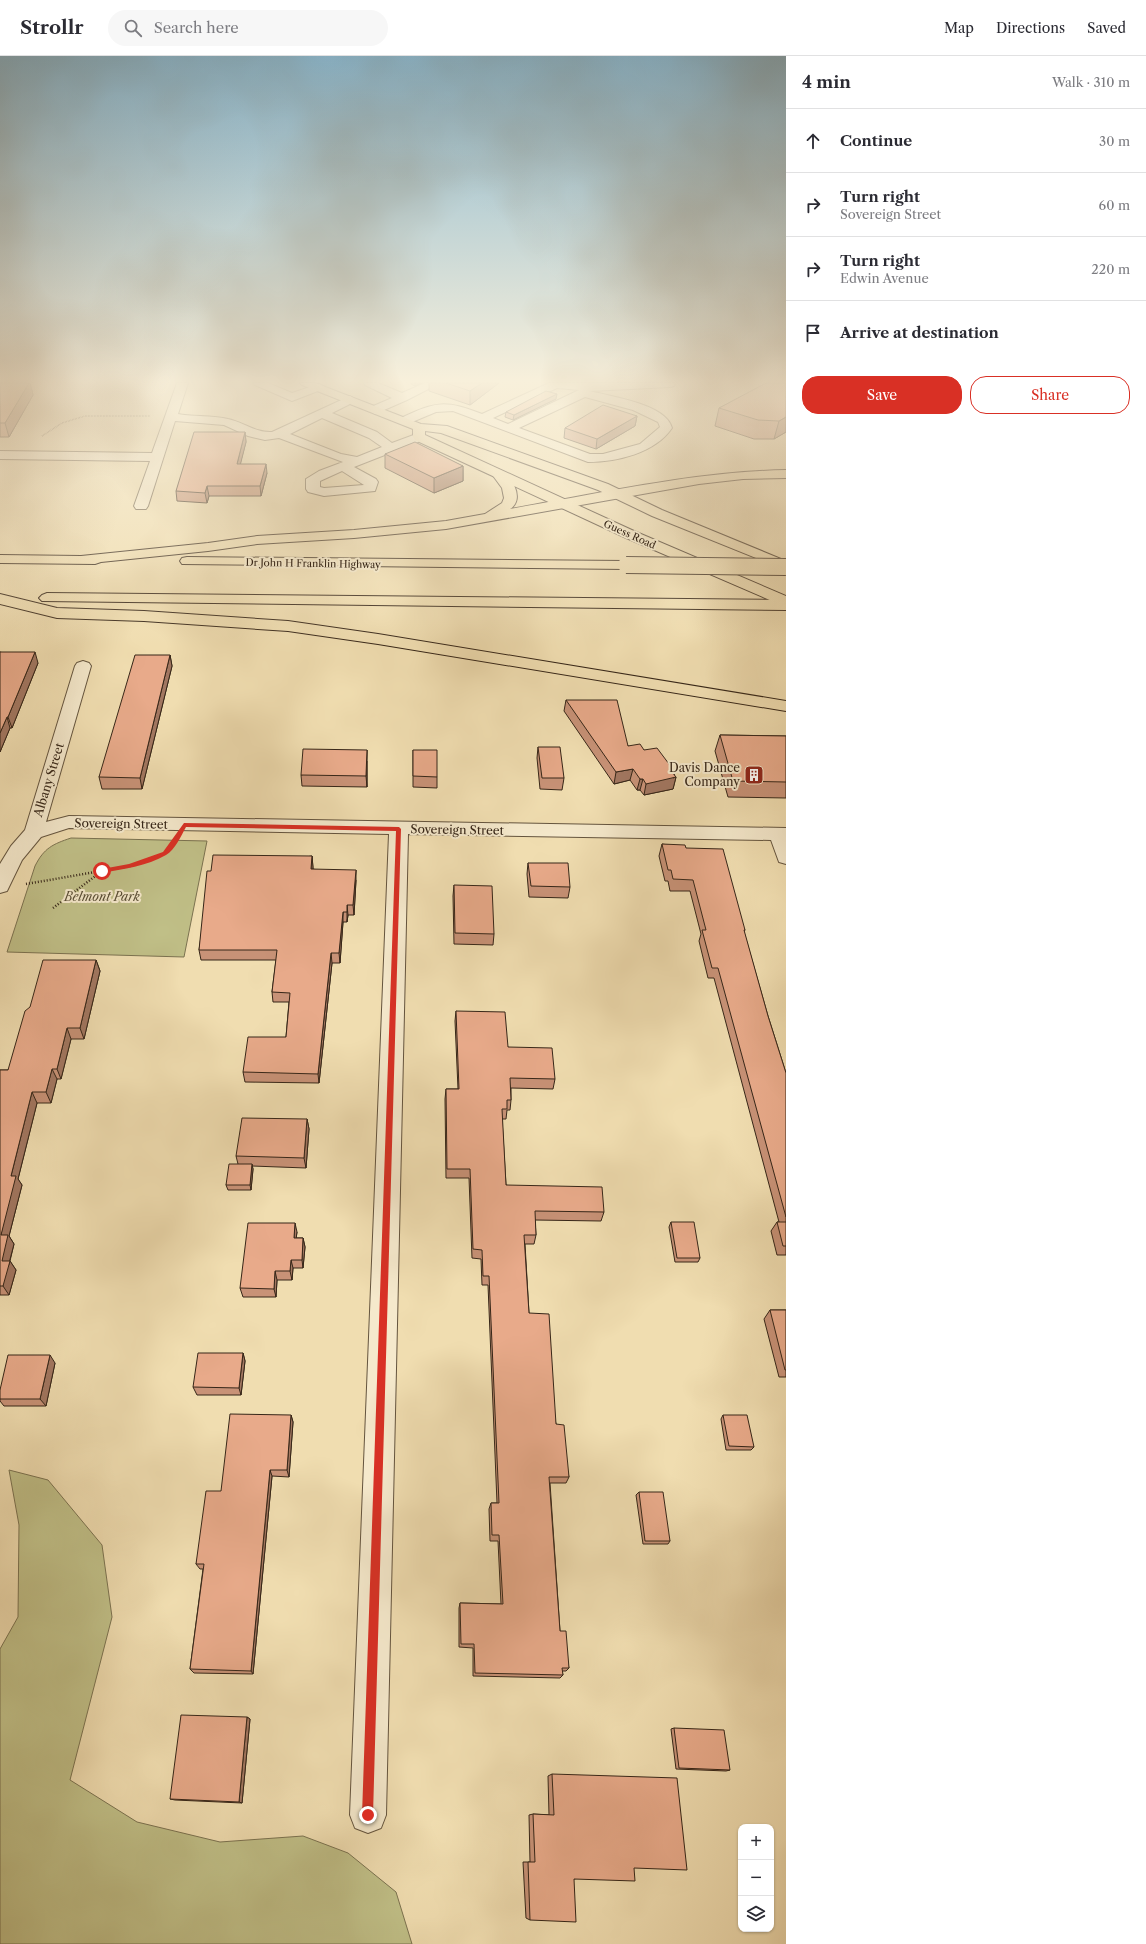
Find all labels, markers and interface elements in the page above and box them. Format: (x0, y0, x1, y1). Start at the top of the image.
search box (108, 10, 388, 46)
text: Strollr (20, 16, 84, 39)
icon: search (122, 17, 144, 39)
text: Search here (154, 18, 239, 37)
text: Map (944, 19, 974, 37)
text: Directions (996, 19, 1065, 37)
text: Saved (1087, 19, 1126, 37)
text: 4 min (802, 72, 851, 92)
text: Walk · 310 m (1052, 74, 1130, 90)
icon: ahead (802, 130, 824, 152)
text: Continue (840, 131, 912, 150)
text: 30 m (1099, 133, 1130, 149)
text: Turn right (840, 187, 920, 206)
icon: right (802, 194, 824, 216)
text: 60 m (1099, 197, 1130, 213)
text: Sovereign Street (840, 206, 941, 222)
text: Turn right (840, 251, 920, 270)
icon: right (802, 258, 824, 280)
text: 220 m (1091, 261, 1130, 277)
text: Edwin Avenue (840, 270, 929, 286)
icon: arrive (802, 322, 824, 344)
text: Arrive at destination (840, 323, 999, 342)
button: Save (802, 376, 962, 414)
button: Share (970, 376, 1130, 414)
street label: Guess Road (602, 517, 658, 552)
street label: Dr John H Franklin Highway (245, 556, 381, 571)
street label: Albany Street (30, 740, 67, 820)
place label: Davis Dance Company (669, 760, 740, 789)
building icon: Davis Dance Company (743, 764, 765, 786)
street label: Sovereign Street (74, 815, 169, 832)
street label: Sovereign Street (410, 821, 505, 838)
route start (93, 862, 111, 880)
park label: Belmont Park (63, 889, 140, 904)
route end (359, 1806, 377, 1824)
map controls (738, 1824, 774, 1932)
button: + (738, 1824, 774, 1860)
button: − (738, 1860, 774, 1896)
button: layers (738, 1896, 774, 1932)

